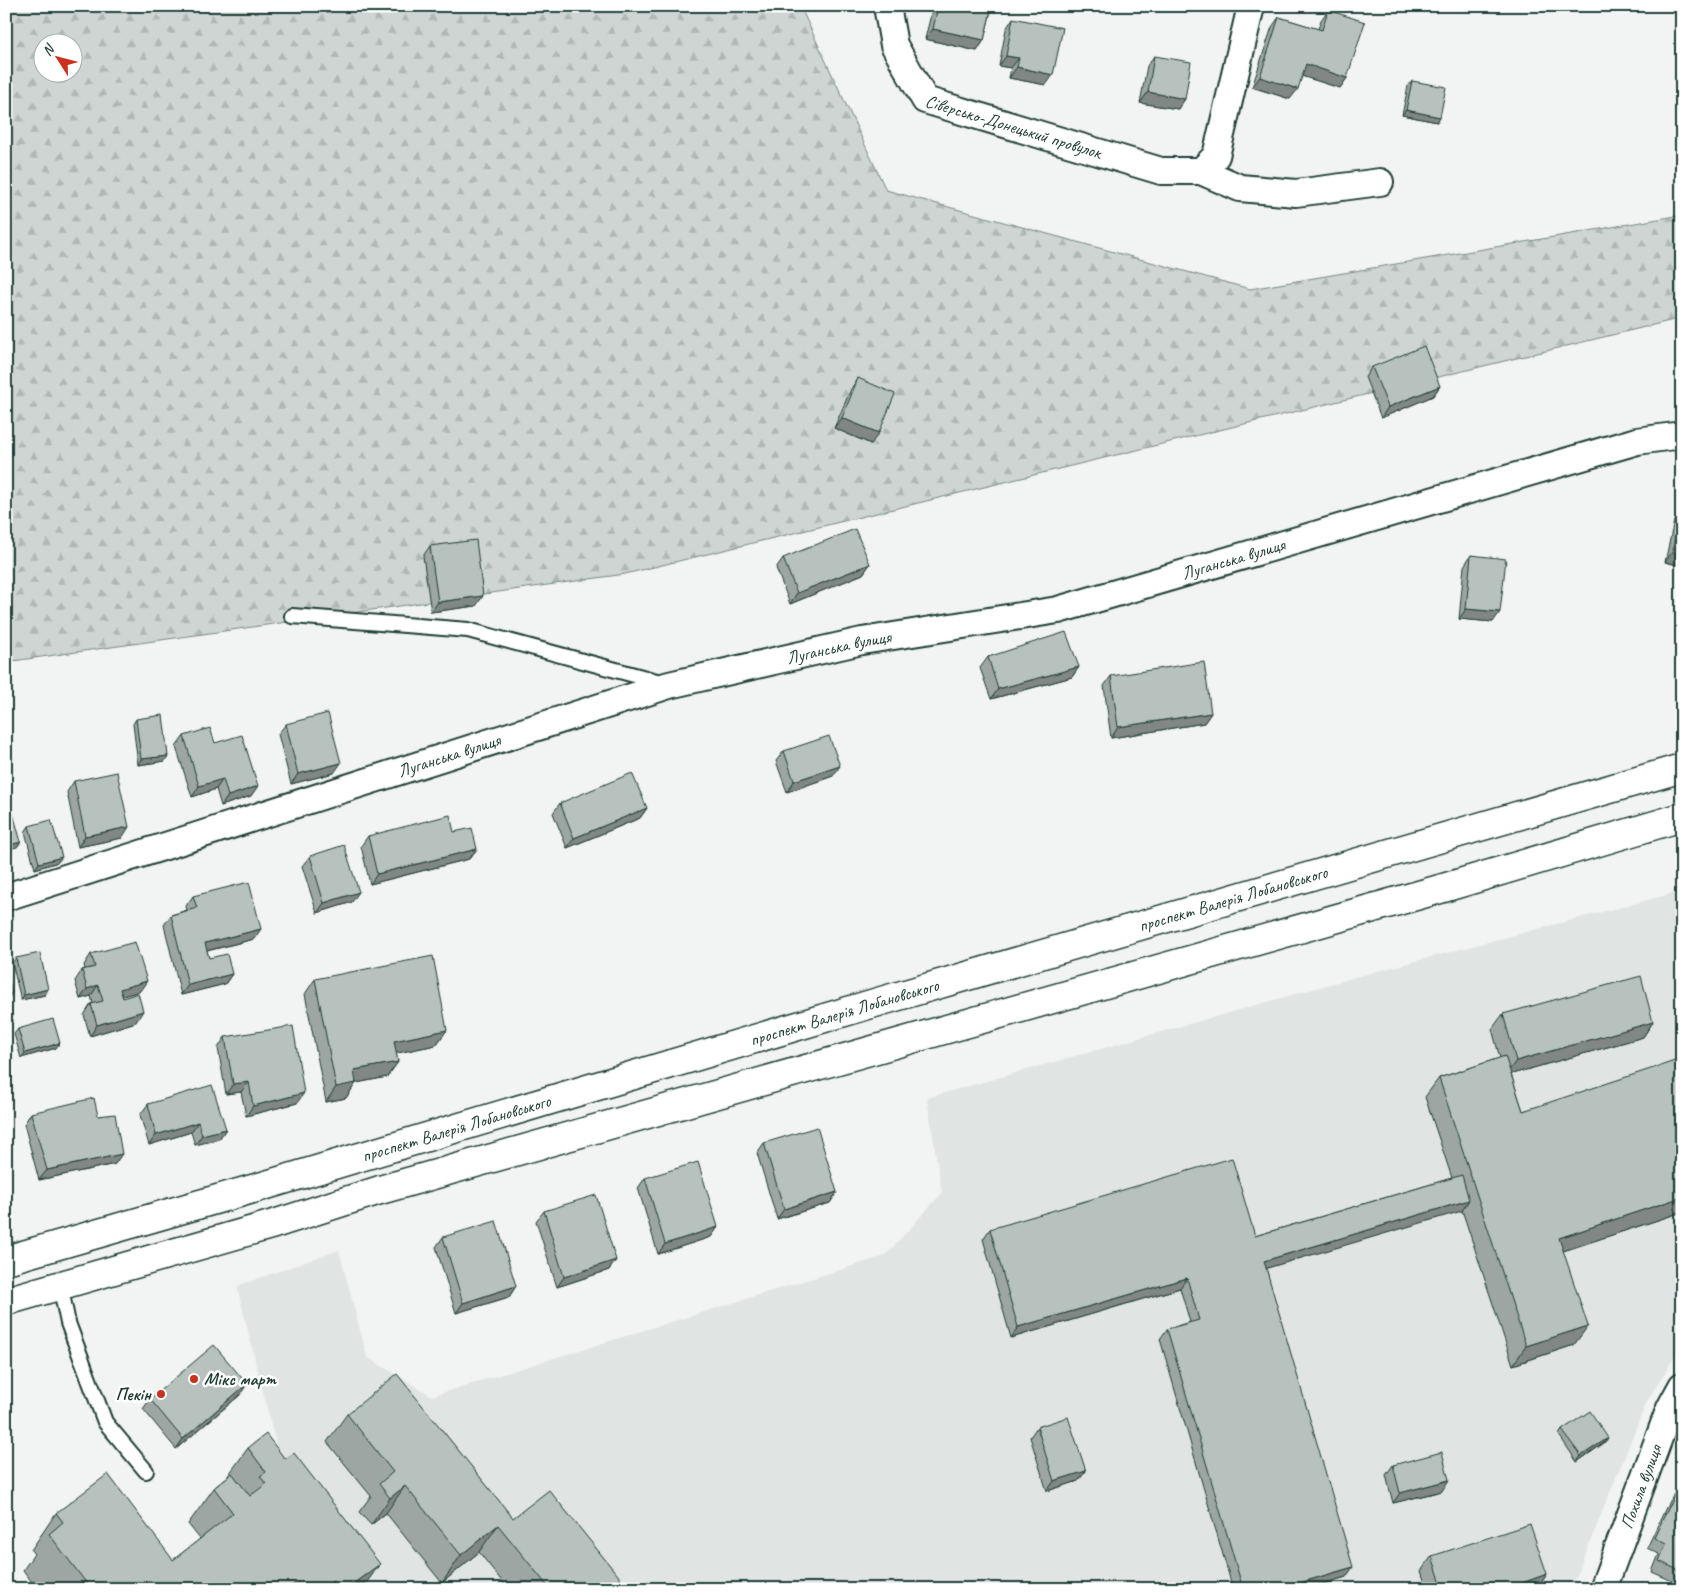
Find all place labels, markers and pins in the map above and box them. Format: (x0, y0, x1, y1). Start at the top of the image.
place label: Мікс март (204, 1368, 277, 1390)
marker: Мікс март (188, 1373, 200, 1385)
place label: Пекін (116, 1383, 152, 1405)
marker: Пекін (155, 1388, 167, 1400)

